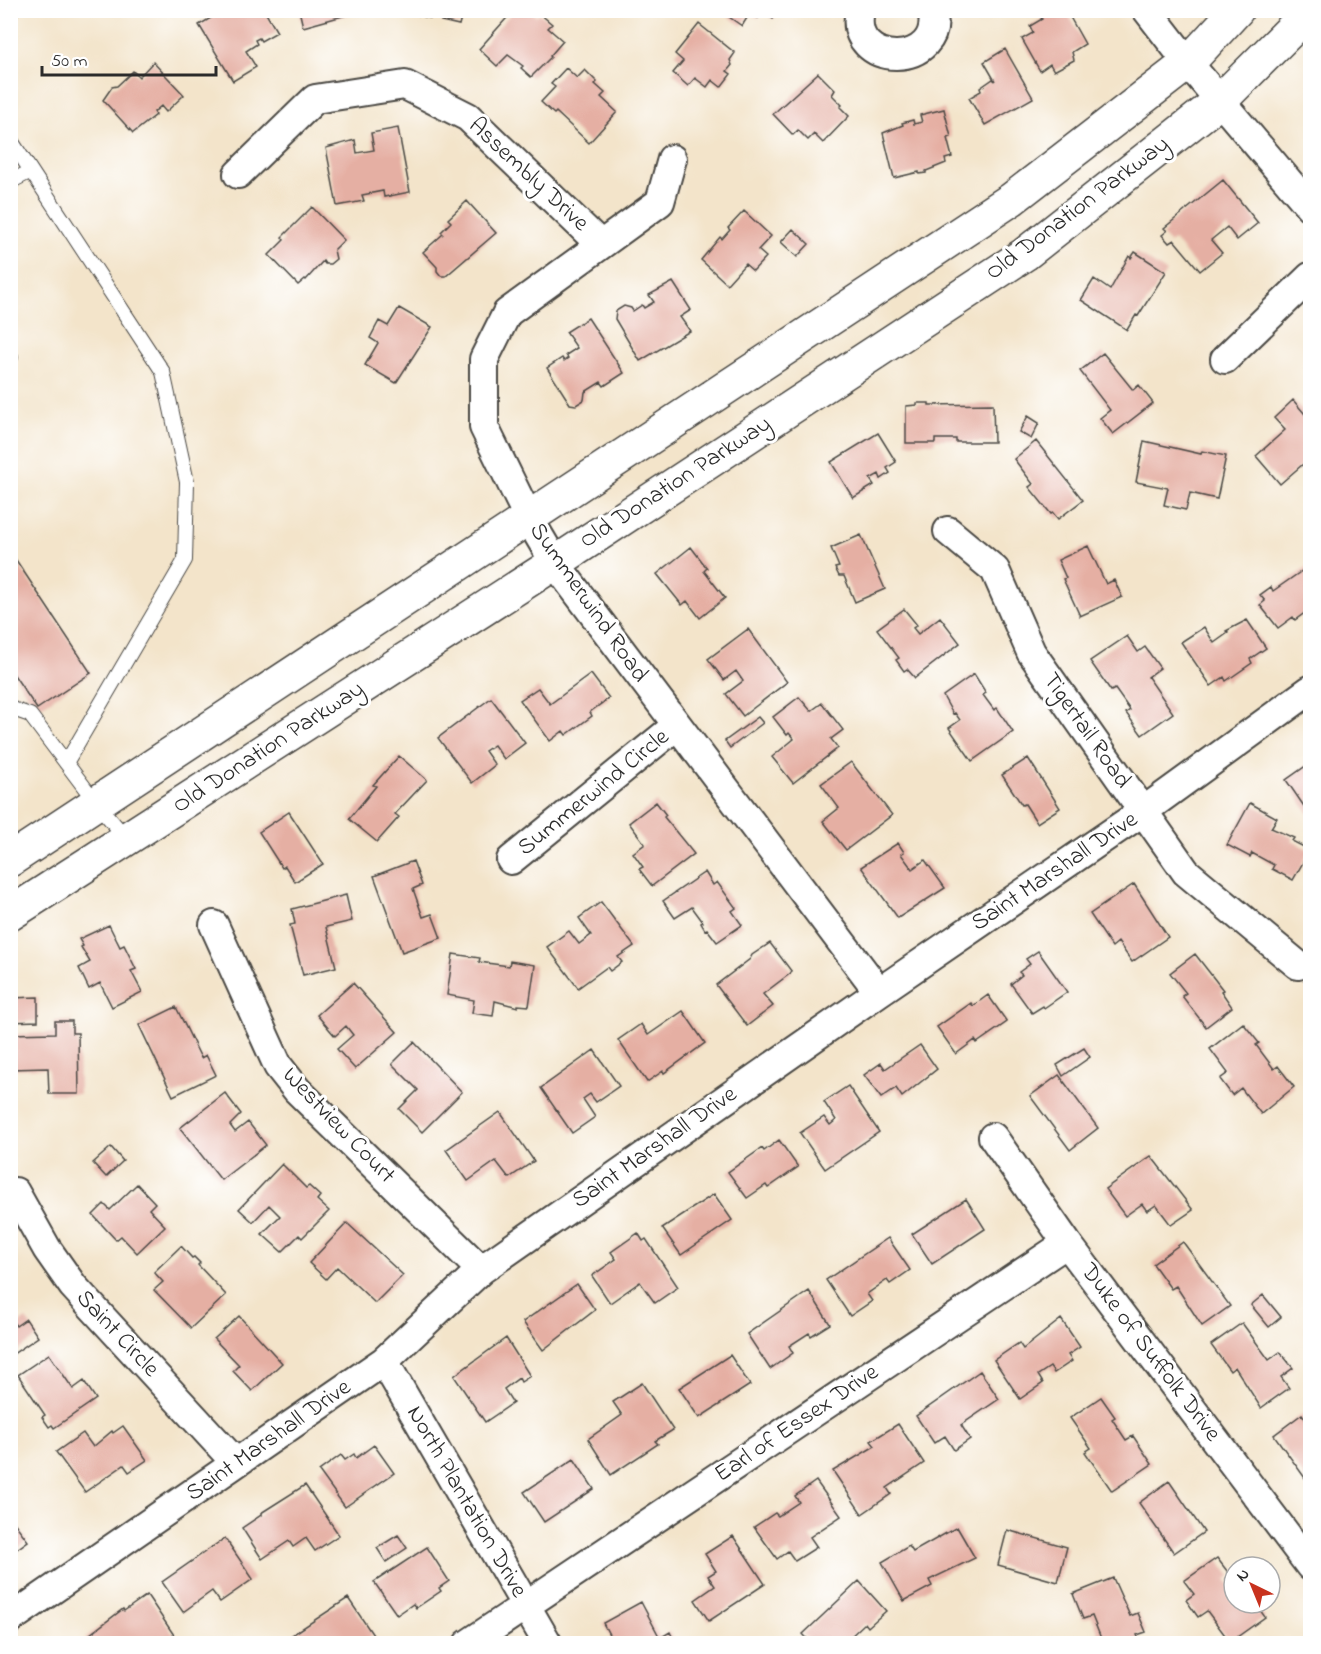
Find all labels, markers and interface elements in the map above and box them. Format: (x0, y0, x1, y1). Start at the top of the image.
scale bar (42, 39, 216, 77)
text: 50 m (51, 49, 88, 75)
street label: Assembly Drive (459, 110, 596, 241)
street label: Old Donation Parkway (979, 128, 1178, 291)
street label: Old Donation Parkway (573, 408, 779, 559)
street label: Summerwind Road (520, 516, 657, 690)
street label: Tigertail Road (1033, 666, 1139, 797)
street label: Old Donation Parkway (166, 673, 372, 824)
street label: Summerwind Circle (511, 721, 678, 865)
street label: Saint Marshall Drive (965, 803, 1146, 941)
street label: Westview Court (273, 1060, 403, 1192)
street label: Saint Marshall Drive (565, 1078, 745, 1218)
street label: Duke of Suffolk Drive (1071, 1256, 1229, 1450)
street label: Saint Circle (67, 1282, 167, 1386)
street label: Earl of Essex Drive (708, 1356, 886, 1492)
street label: Saint Marshall Drive (179, 1371, 359, 1511)
street label: North Plantation Drive (397, 1399, 535, 1605)
north arrow (1222, 1555, 1282, 1615)
text: N (1231, 1563, 1255, 1588)

